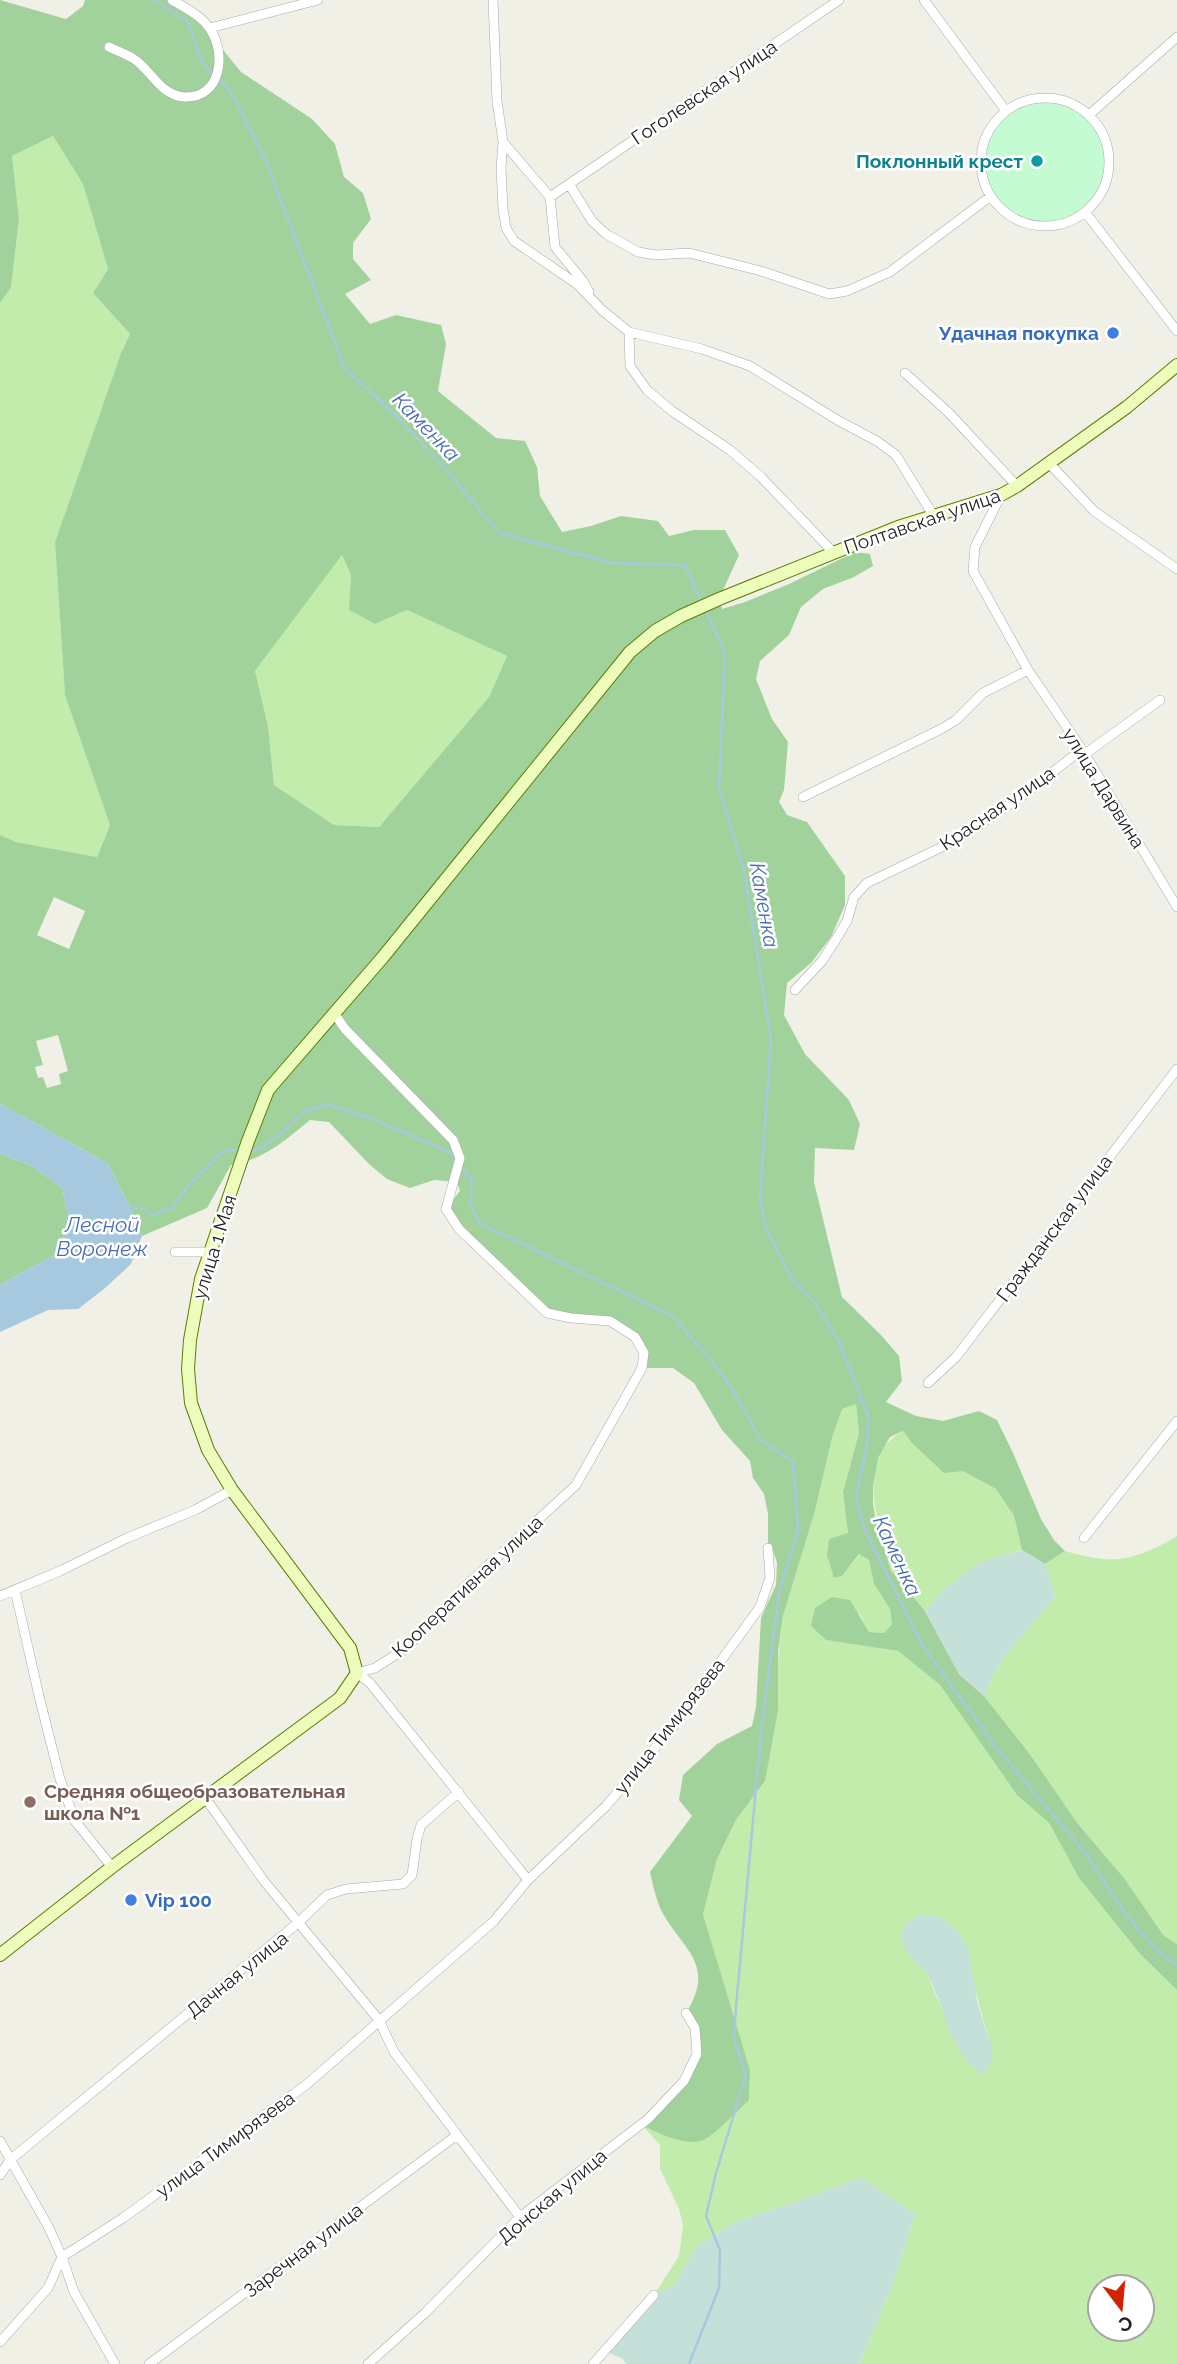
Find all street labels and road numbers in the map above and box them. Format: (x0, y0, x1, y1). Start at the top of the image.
street label: Гоголевская улица (627, 35, 781, 149)
street label: Полтавская улица (841, 484, 1003, 558)
street label: улица Дарвина (1058, 724, 1150, 852)
street label: Красная улица (935, 761, 1059, 855)
street label: Гражданская улица (992, 1150, 1116, 1306)
street label: улица 1 Мая (188, 1192, 240, 1302)
street label: Кооперативная улица (387, 1511, 547, 1661)
street label: улица Тимирязева (609, 1654, 729, 1798)
street label: Дачная улица (182, 1927, 292, 2021)
street label: улица Тимирязева (151, 2086, 299, 2202)
street label: Донская улица (493, 2144, 611, 2248)
street label: Заречная улица (239, 2198, 367, 2302)

